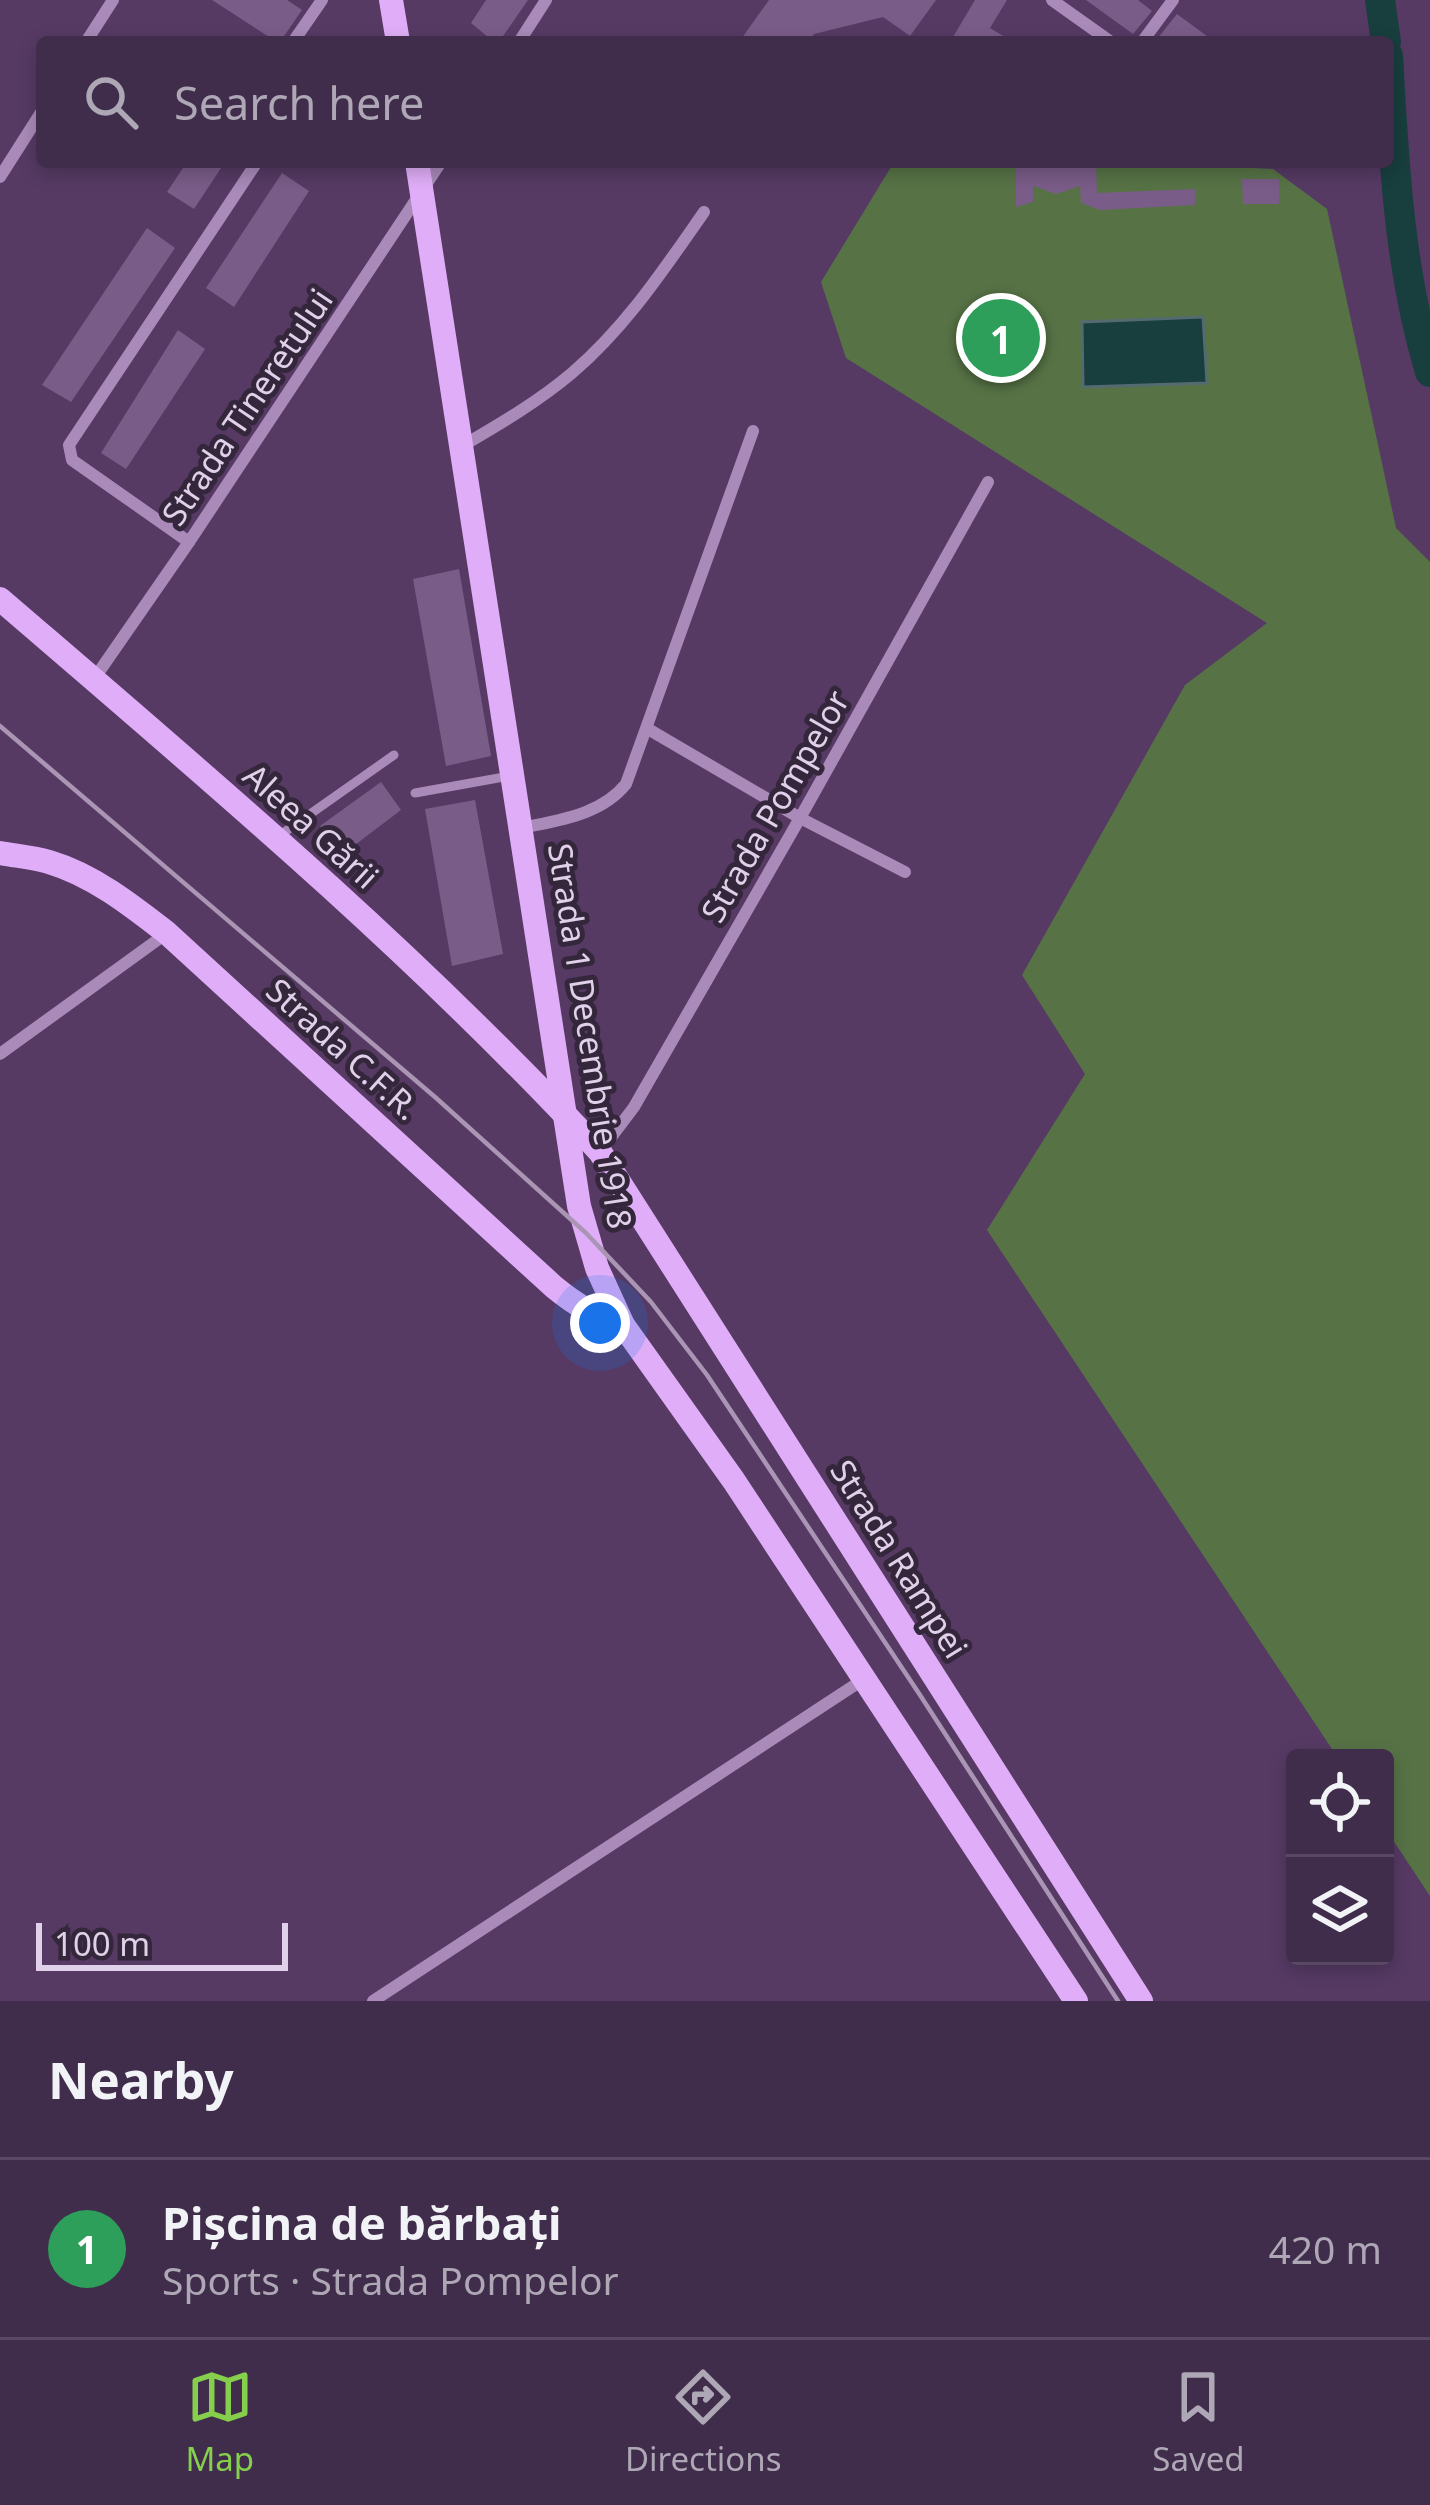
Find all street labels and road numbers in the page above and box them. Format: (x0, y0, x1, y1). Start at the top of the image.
street label: Strada Tineretului (151, 280, 342, 534)
street label: Strada Pompelor (690, 681, 859, 930)
street label: Aleea Gării (234, 753, 388, 898)
street label: Strada 1 Decembrie 1918 (538, 840, 643, 1232)
street label: Strada C.F.R. (257, 968, 430, 1130)
street label: Strada Rampei (820, 1451, 978, 1667)

